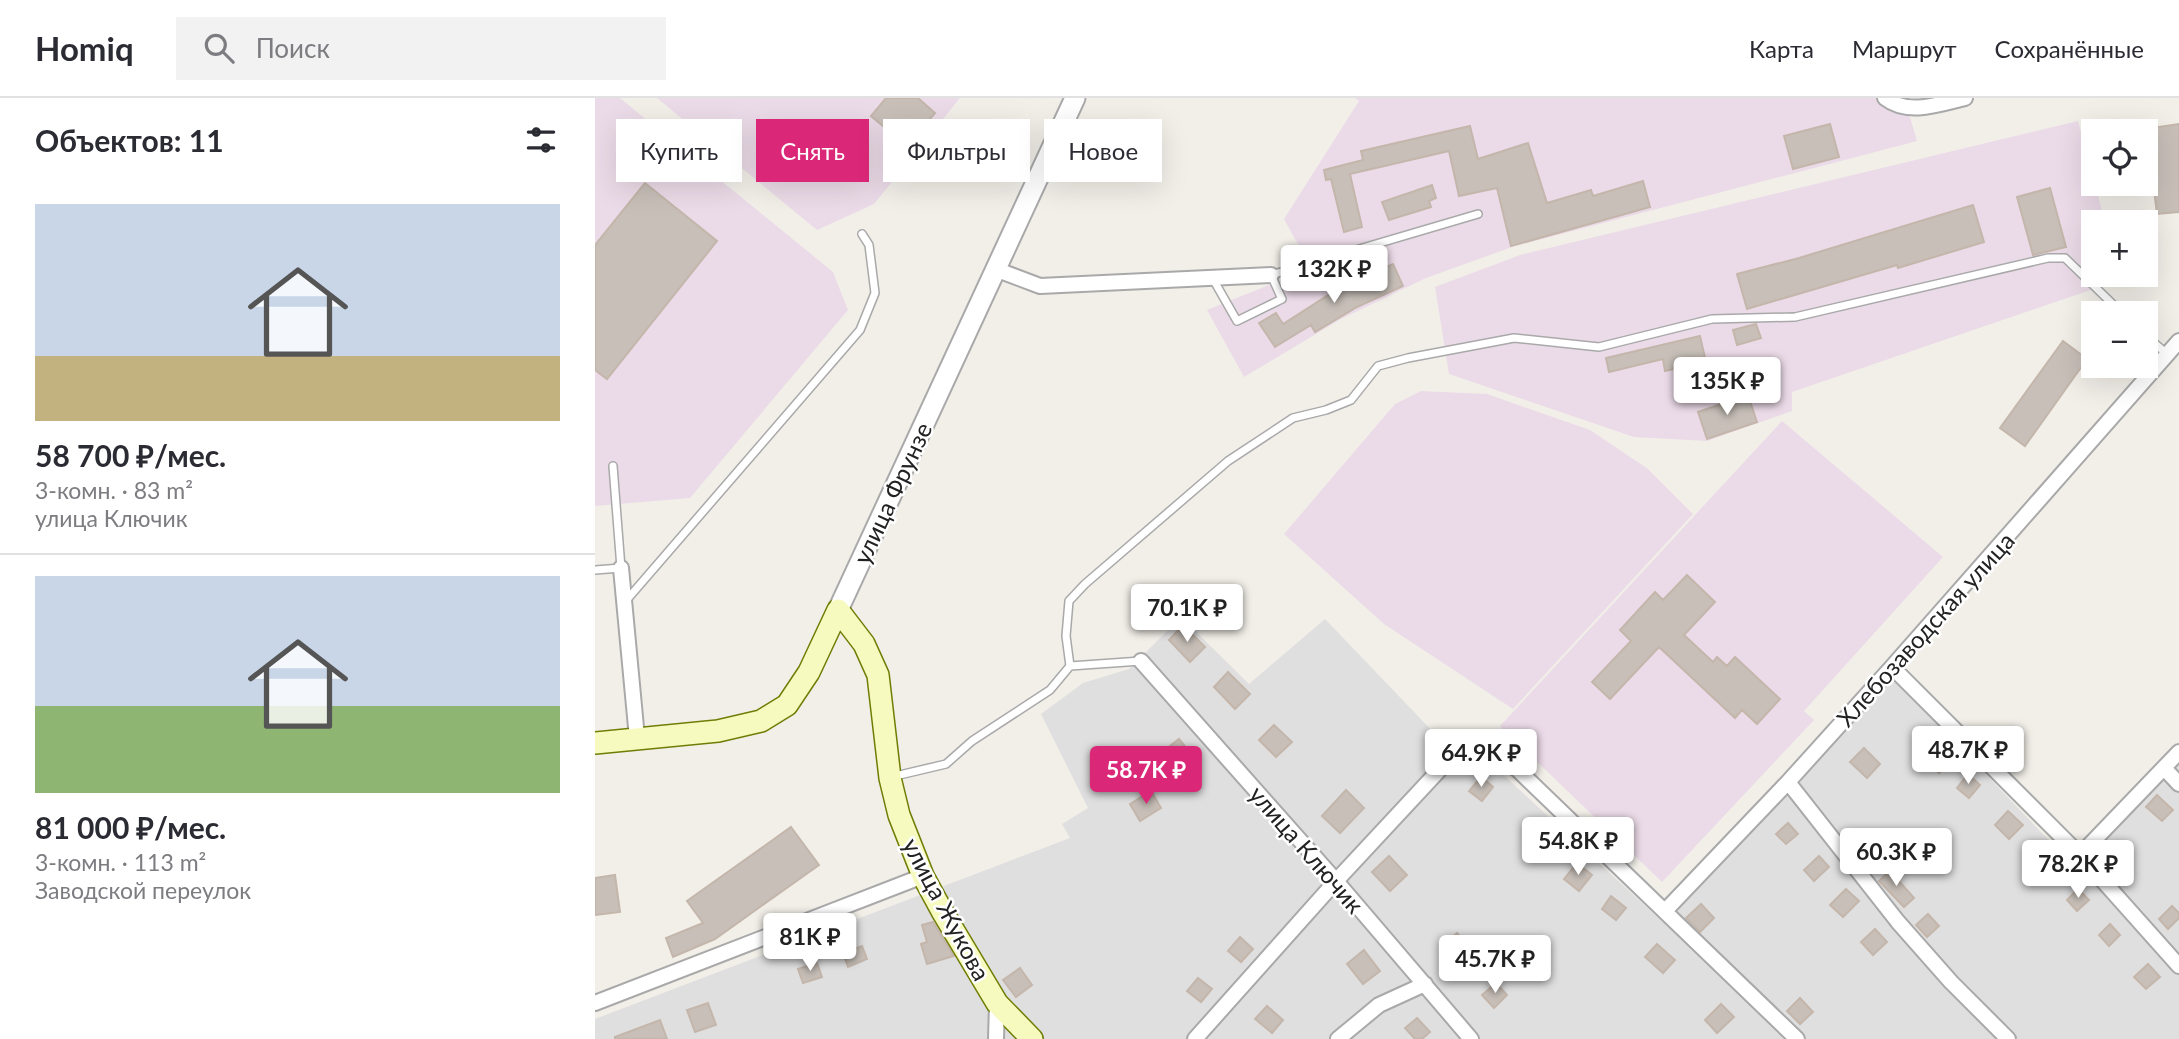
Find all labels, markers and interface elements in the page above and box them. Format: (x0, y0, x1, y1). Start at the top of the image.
search box (176, 17, 666, 80)
text: Homiq (35, 28, 134, 68)
icon: search (200, 29, 238, 67)
text: Поиск (256, 32, 330, 64)
text: Карта (1749, 34, 1814, 63)
text: Маршрут (1852, 34, 1957, 63)
text: Сохранённые (1995, 34, 2144, 63)
chip: Купить (616, 119, 742, 182)
chip: Снять (756, 119, 869, 182)
chip: Фильтры (883, 119, 1030, 182)
chip: Новое (1044, 119, 1162, 182)
map controls (2081, 119, 2158, 378)
button: locate (2081, 119, 2158, 196)
icon: filters (522, 121, 560, 159)
text: Объектов: 11 (35, 122, 224, 158)
button: + (2081, 210, 2158, 287)
pin: 132K ₽ (1277, 246, 1391, 305)
icon: home (235, 249, 361, 375)
text: 132K ₽ (1297, 254, 1371, 282)
button: − (2081, 301, 2158, 378)
pin: 135K ₽ (1670, 358, 1784, 417)
text: 135K ₽ (1690, 366, 1764, 394)
street label: улица Фрунзе (847, 418, 937, 568)
text: 58 700 ₽/мес. (35, 437, 226, 473)
text: 3-комн. · 83 m² (35, 476, 193, 504)
text: улица Ключик (35, 504, 188, 532)
street label: Хлебозаводская улица (1830, 526, 2020, 732)
pin: 70.1K ₽ (1122, 584, 1252, 644)
text: 70.1K ₽ (1147, 593, 1227, 621)
icon: home (235, 621, 361, 747)
pin: 48.7K ₽ (1903, 726, 2033, 786)
pin: 64.9K ₽ (1416, 730, 1546, 789)
text: 48.7K ₽ (1928, 735, 2008, 763)
text: 64.9K ₽ (1441, 738, 1521, 766)
pin: 58.7K ₽ (1081, 746, 1211, 806)
text: 58.7K ₽ (1106, 755, 1186, 783)
street label: улица Ключик (1244, 779, 1371, 919)
text: 81 000 ₽/мес. (35, 809, 226, 845)
pin: 54.8K ₽ (1513, 818, 1643, 877)
text: 54.8K ₽ (1538, 826, 1618, 854)
pin: 60.3K ₽ (1831, 828, 1961, 888)
street label: улица Жукова (897, 833, 997, 985)
text: 60.3K ₽ (1856, 837, 1936, 865)
pin: 78.2K ₽ (2013, 840, 2143, 900)
text: 3-комн. · 113 m² (35, 848, 206, 876)
text: 78.2K ₽ (2038, 849, 2118, 877)
text: Заводской переулок (35, 876, 251, 904)
pin: 81K ₽ (761, 914, 859, 973)
text: 81K ₽ (779, 922, 841, 950)
pin: 45.7K ₽ (1430, 936, 1560, 995)
text: 45.7K ₽ (1455, 944, 1535, 972)

